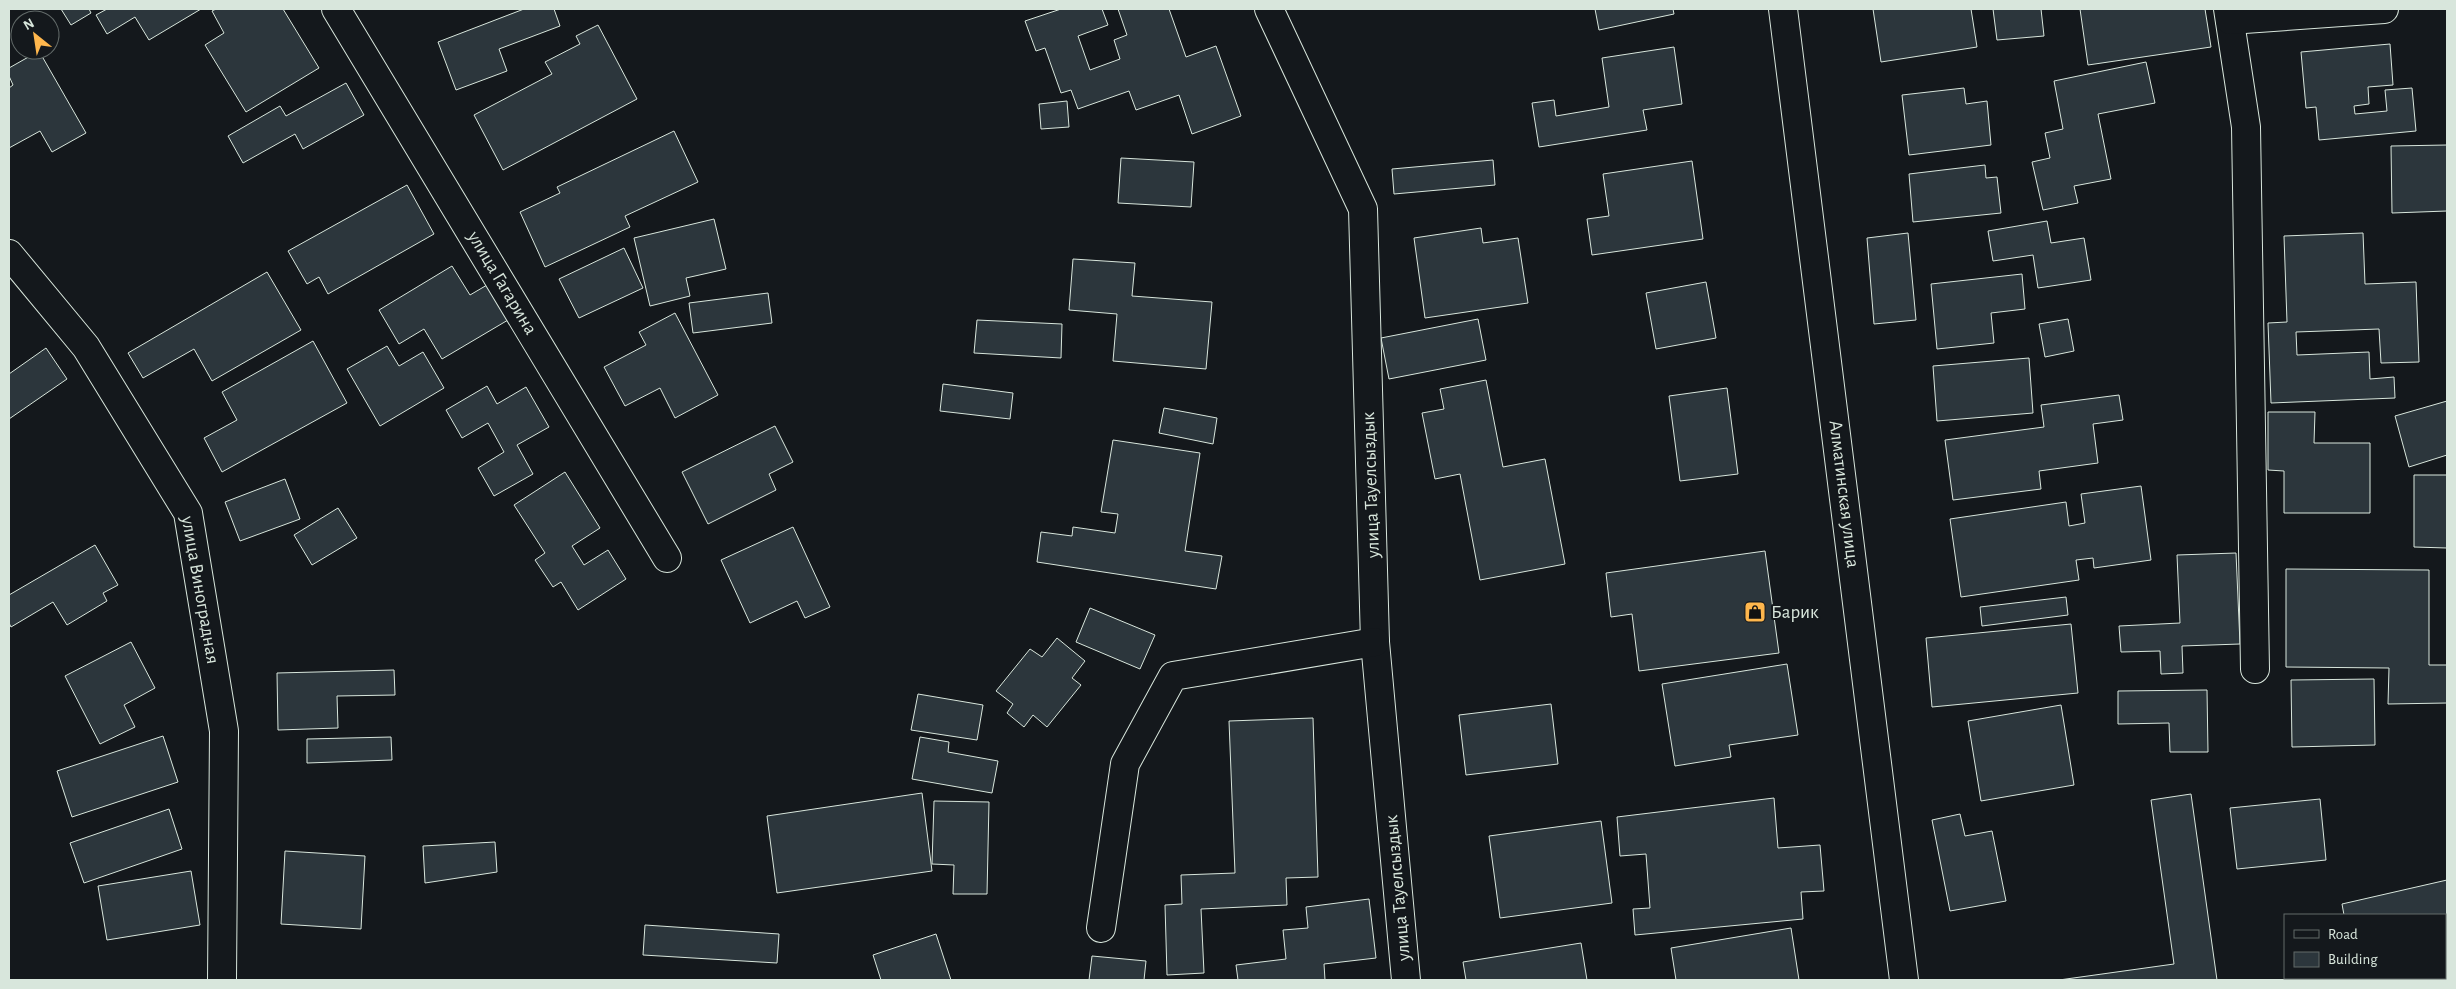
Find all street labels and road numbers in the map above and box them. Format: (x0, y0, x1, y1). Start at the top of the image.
street label: улица Гагарина (463, 227, 540, 338)
street label: улица Тауелсыздык (1359, 411, 1383, 559)
street label: Алматинская улица (1826, 419, 1863, 569)
street label: улица Виноградная (177, 514, 222, 665)
street label: улица Тауелсыздык (1382, 814, 1414, 963)

